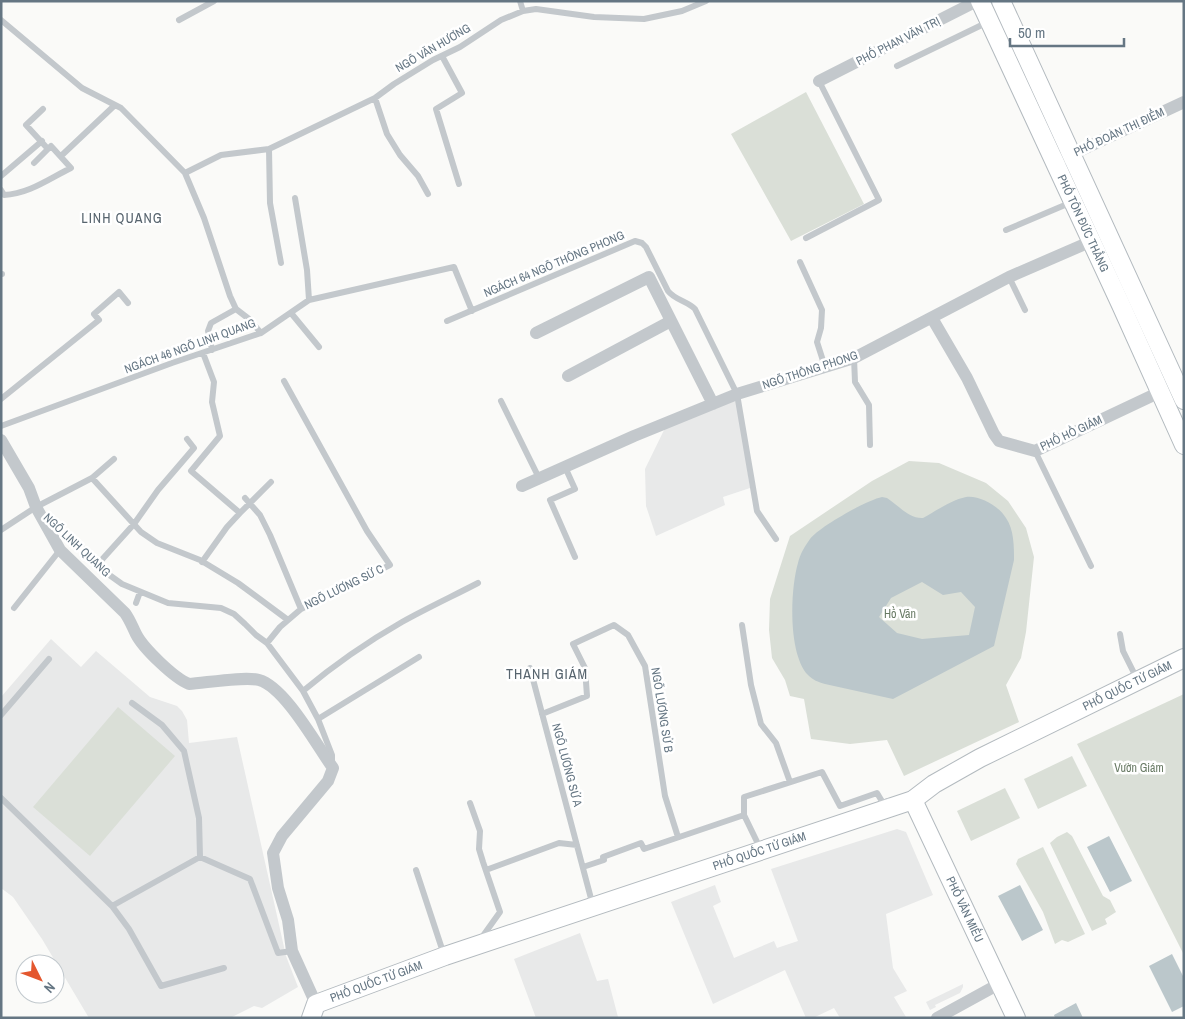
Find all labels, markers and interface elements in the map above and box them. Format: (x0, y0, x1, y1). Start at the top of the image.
street label: PHỐ PHAN VĂN TRỊ (852, 11, 943, 69)
scale bar (1010, 15, 1124, 47)
street label: NGÕ VĂN HƯƠNG (393, 20, 473, 76)
text: 50 m (1018, 22, 1045, 43)
street label: PHỐ ĐOÀN THỊ ĐIỂM (1070, 102, 1167, 160)
street label: PHỐ TÔN ĐỨC THẮNG (1054, 172, 1113, 275)
district label: LINH QUANG (81, 209, 163, 227)
street label: NGÁCH 64 NGÕ THÔNG PHONG (481, 227, 627, 301)
street label: NGÁCH 46 NGÕ LINH QUANG (122, 315, 258, 377)
street label: NGÕ THÔNG PHONG (760, 347, 860, 393)
street label: PHỐ HỒ GIÁM (1037, 410, 1105, 454)
street label: NGÕ LINH QUANG (40, 510, 114, 580)
street label: NGÕ LƯƠNG SỬ C (302, 561, 386, 613)
park label: Hồ Văn (884, 606, 916, 622)
street label: PHỐ QUỐC TỬ GIÁM (1080, 657, 1174, 714)
district label: THANH GIÁM (506, 665, 588, 683)
street label: NGÕ LƯƠNG SỬ B (647, 666, 677, 754)
street label: NGÕ LƯƠNG SỬ A (548, 722, 586, 809)
park label: Vườn Giám (1114, 760, 1164, 776)
street label: PHỐ QUỐC TỬ GIÁM (711, 828, 808, 874)
street label: PHỐ VĂN MIẾU (942, 874, 987, 945)
north arrow (15, 954, 65, 1004)
street label: PHỐ QUỐC TỬ GIÁM (328, 957, 424, 1006)
text: N (40, 979, 59, 997)

